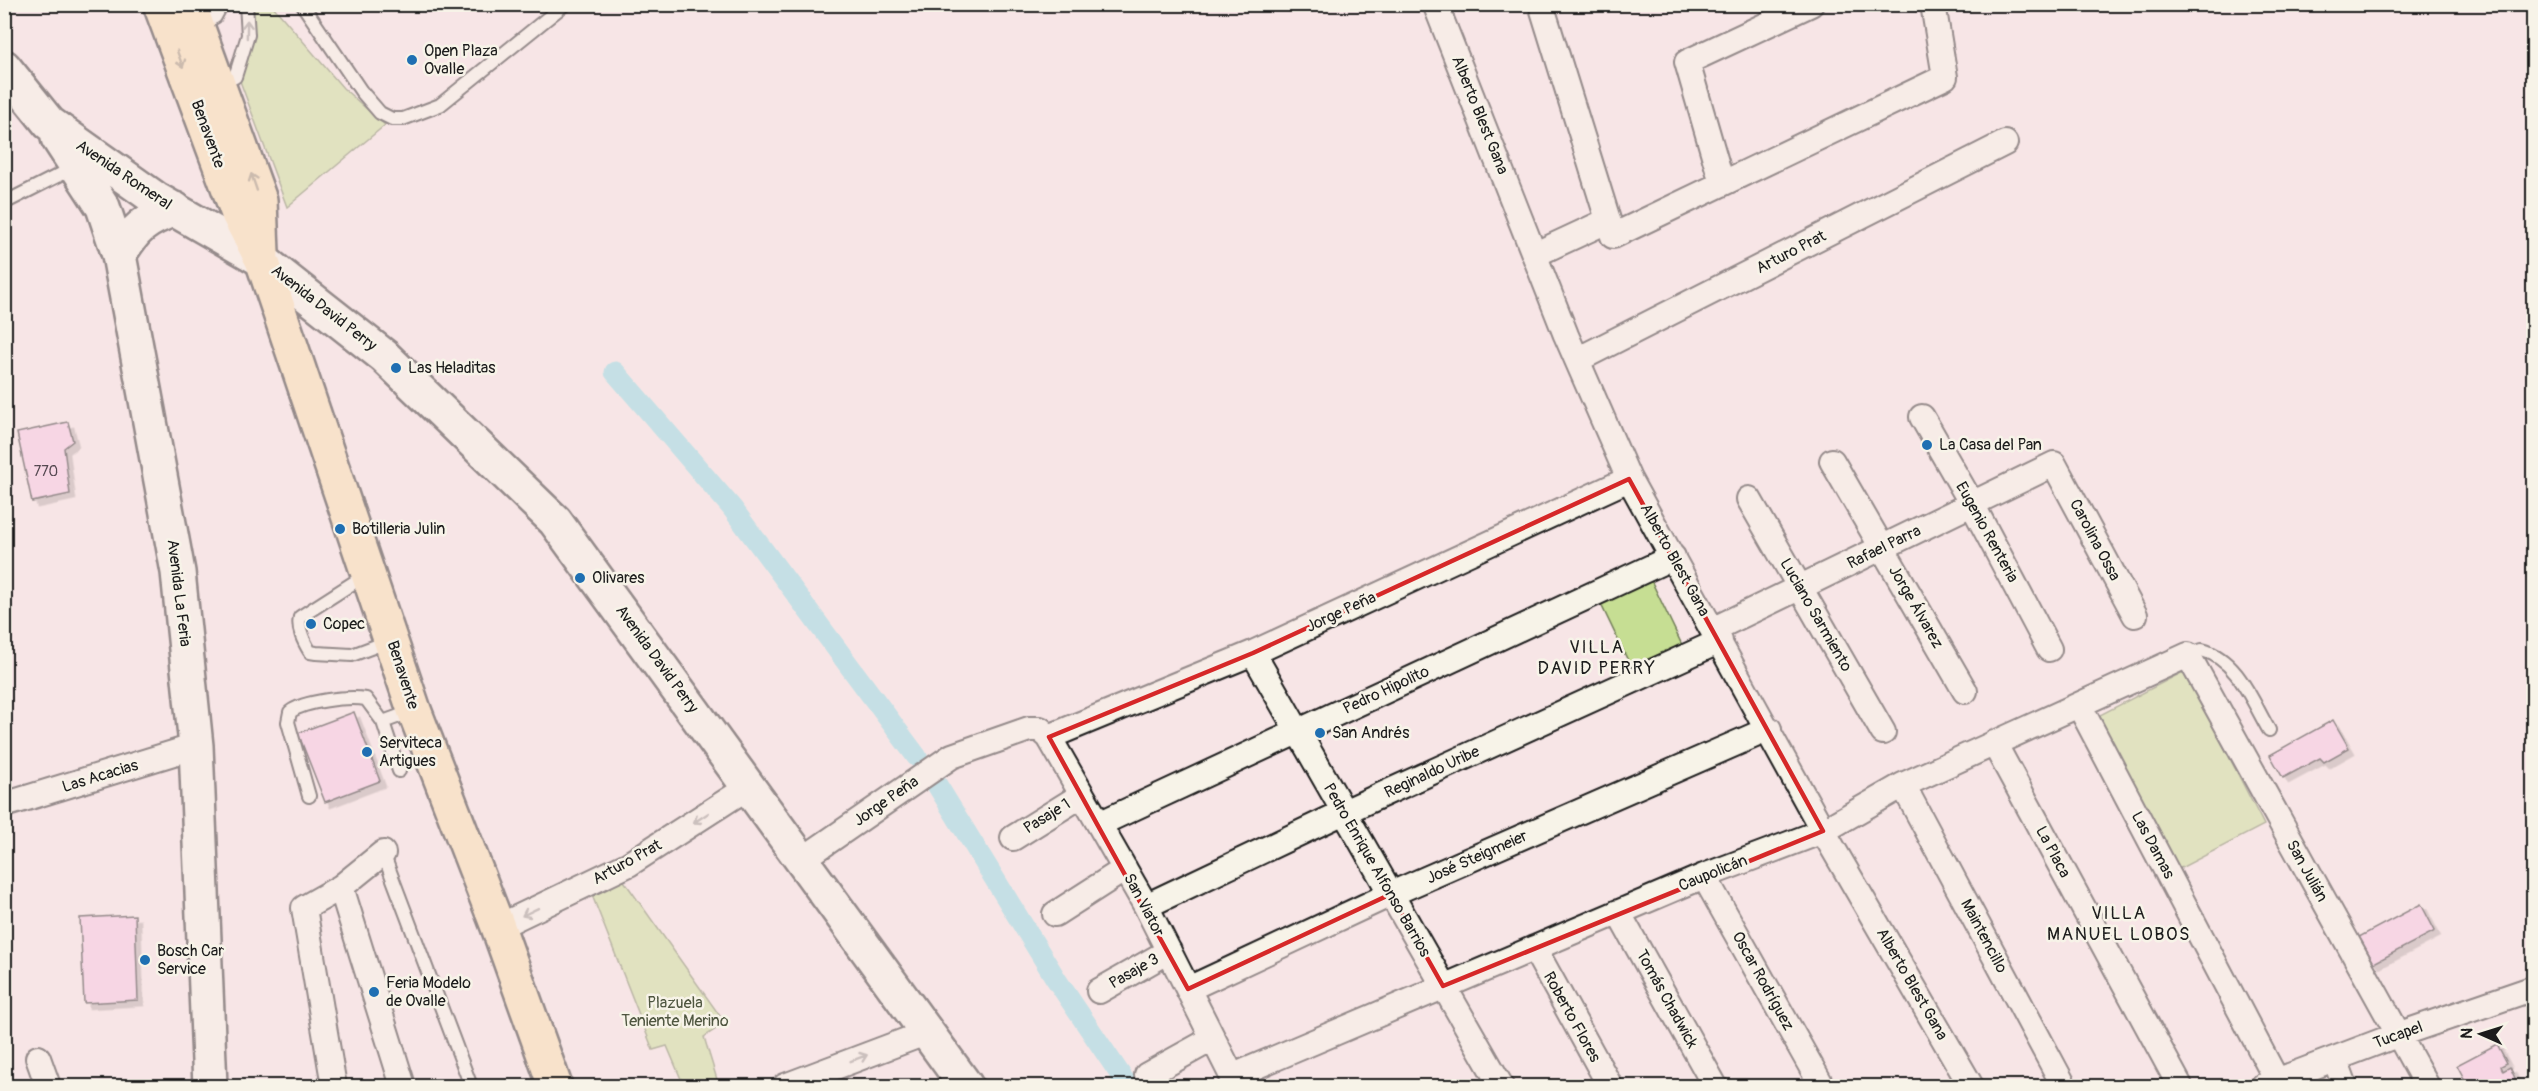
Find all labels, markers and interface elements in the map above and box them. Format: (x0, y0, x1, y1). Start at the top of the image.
one-way arrow (241, 20, 253, 39)
place label: Open Plaza Ovalle (424, 41, 498, 79)
one-way arrow (176, 50, 187, 68)
marker: Open Plaza Ovalle (405, 53, 419, 67)
street label: Alberto Blest Gana (1447, 53, 1513, 177)
street label: Benavente (186, 97, 230, 171)
street label: Avenida Romeral (72, 136, 176, 214)
one-way arrow (247, 173, 258, 192)
street label: Arturo Prat (1753, 226, 1830, 278)
street label: Avenida David Perry (267, 261, 381, 356)
place label: Las Heladitas (408, 358, 495, 378)
marker: Las Heladitas (389, 361, 403, 375)
place label: La Casa del Pan (1939, 435, 2042, 455)
marker: La Casa del Pan (1920, 438, 1934, 452)
house number: 770 (34, 463, 58, 480)
street label: Eugenio Renteria (1951, 478, 2023, 586)
street label: Carolina Ossa (2065, 496, 2125, 584)
street label: Alberto Blest Gana (1636, 500, 1714, 620)
place label: Botilleria Julin (352, 519, 445, 539)
street label: Rafael Parra (1844, 521, 1924, 573)
marker: Botilleria Julin (333, 522, 347, 536)
street label: Avenida La Feria (163, 538, 195, 648)
street label: Luciano Sarmiento (1775, 555, 1857, 676)
street label: Jorge Álvarez (1884, 562, 1948, 652)
place label: Olivares (592, 568, 644, 588)
marker: Olivares (573, 571, 587, 585)
street label: Jorge Peña (1303, 587, 1379, 637)
street label: Avenida David Perry (611, 601, 703, 717)
place label: Copec (323, 614, 365, 634)
marker: Copec (304, 617, 318, 631)
district label: VILLA DAVID PERRY (1538, 636, 1656, 680)
street label: Benavente (383, 638, 424, 712)
street label: Pedro Hipolito (1340, 661, 1433, 719)
place label: San Andrés (1332, 723, 1409, 743)
marker: San Andrés (1313, 726, 1327, 740)
place label: Serviteca Artigues (379, 733, 442, 771)
street label: Reginaldo Uribe (1381, 741, 1483, 803)
marker: Serviteca Artigues (360, 745, 374, 759)
street label: Las Acacias (59, 755, 141, 797)
street label: Jorge Peña (850, 771, 922, 831)
street label: Pedro Enrique Alfonso Barrios (1319, 779, 1435, 961)
street label: Pasaje 1 (1020, 794, 1074, 838)
street label: Las Damas (2127, 808, 2179, 882)
one-way arrow (693, 812, 710, 824)
street label: La Placa (2031, 823, 2075, 881)
street label: José Steigmeier (1423, 826, 1531, 888)
street label: Arturo Prat (589, 835, 665, 889)
street label: San Julián (2282, 837, 2332, 905)
street label: Caupolicán (1676, 850, 1750, 896)
street label: San Viator (1119, 870, 1169, 940)
street label: Maintencillo (1956, 896, 2012, 977)
district label: VILLA MANUEL LOBOS (2047, 902, 2191, 946)
one-way arrow (522, 906, 540, 918)
street label: Alberto Blest Gana (1872, 924, 1952, 1044)
street label: Oscar Rodríguez (1728, 928, 1798, 1034)
place label: Bosch Car Service (157, 941, 224, 979)
street label: Tomás Chadwick (1632, 946, 1702, 1052)
street label: Pasaje 3 (1106, 949, 1163, 993)
marker: Bosch Car Service (138, 953, 152, 967)
street label: Roberto Flores (1539, 968, 1605, 1066)
place label: Feria Modelo de Ovalle (386, 973, 471, 1011)
marker: Feria Modelo de Ovalle (367, 985, 381, 999)
park label: Plazuela Teniente Merino (621, 993, 729, 1031)
north arrow (2451, 1004, 2511, 1064)
street label: Tucapel (2370, 1017, 2426, 1053)
text: N (2457, 1027, 2477, 1039)
one-way arrow (850, 1052, 868, 1063)

